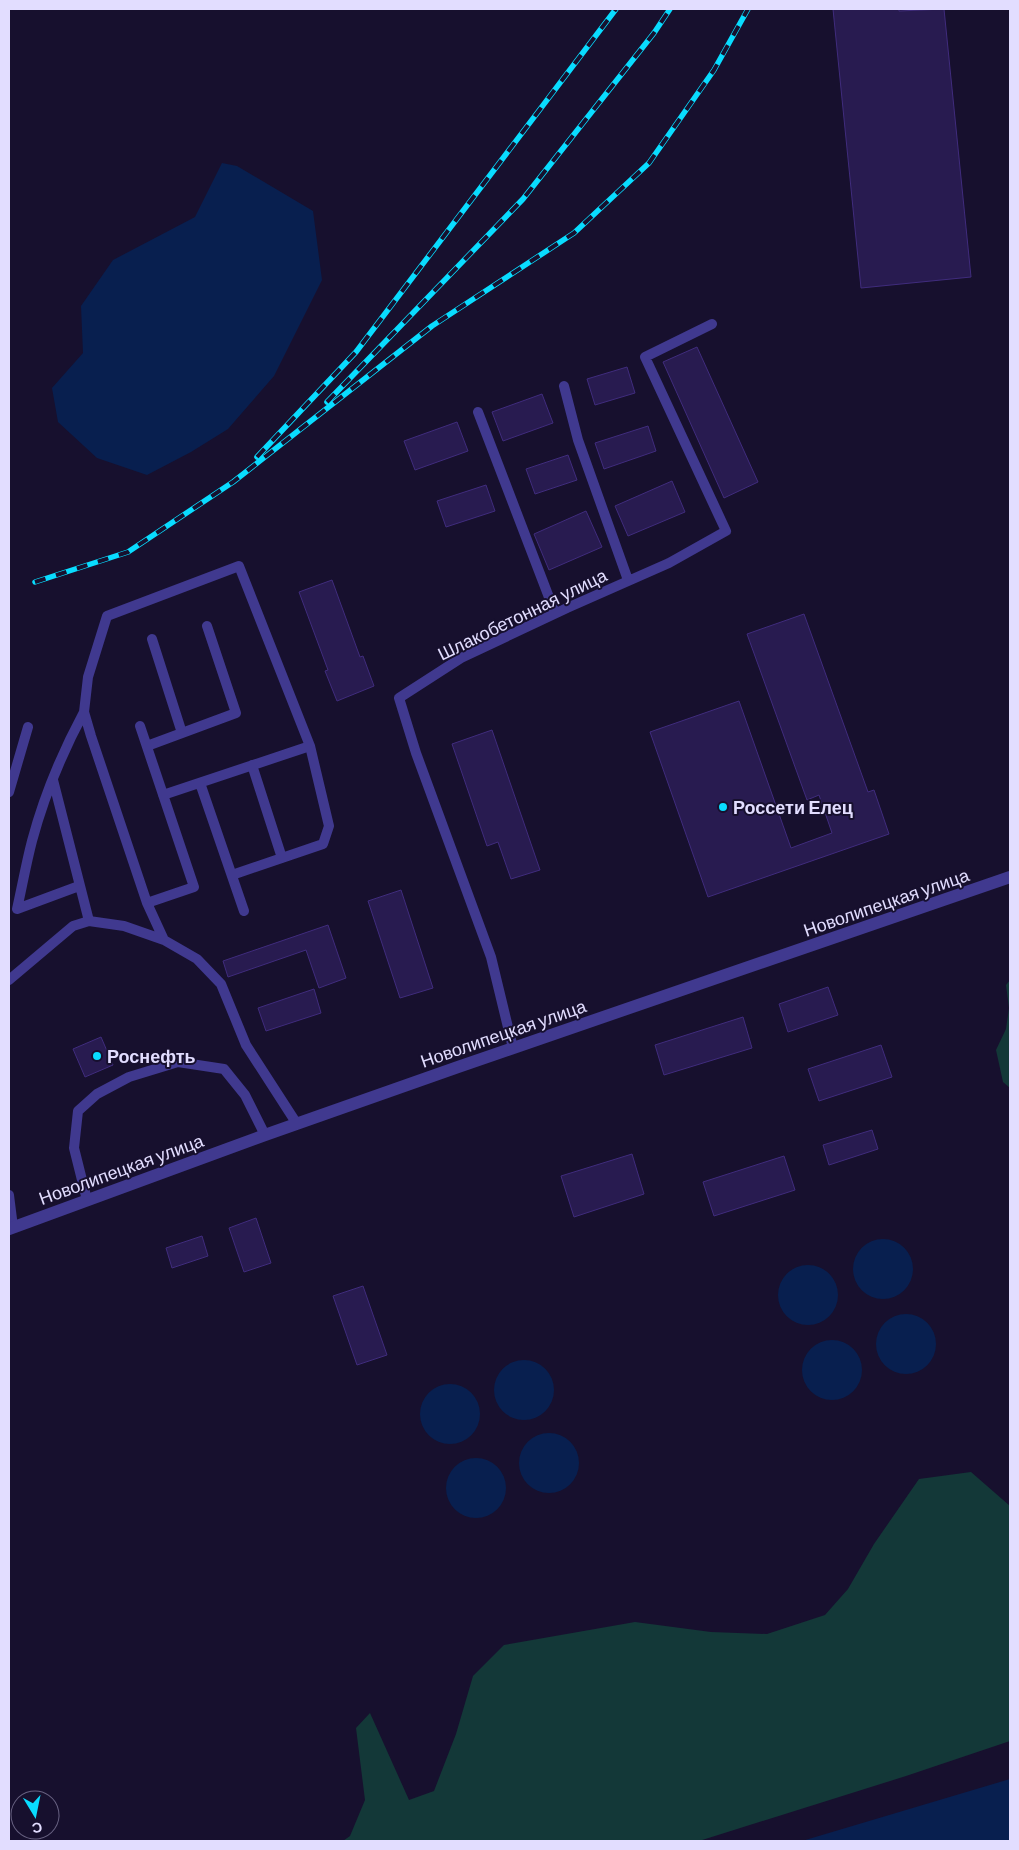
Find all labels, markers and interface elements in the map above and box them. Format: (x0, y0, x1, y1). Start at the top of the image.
street label: Шлакобетонная улица (434, 563, 611, 665)
place label: Россети Елец (733, 796, 853, 818)
marker: Россети Елец (717, 801, 729, 813)
street label: Новолипецкая улица (800, 863, 973, 941)
street label: Новолипецкая улица (417, 994, 590, 1072)
place label: Роснефть (107, 1045, 196, 1067)
marker: Роснефть (91, 1050, 103, 1062)
street label: Новолипецкая улица (36, 1129, 207, 1209)
north arrow (10, 1790, 60, 1840)
text: С (31, 1819, 44, 1838)

